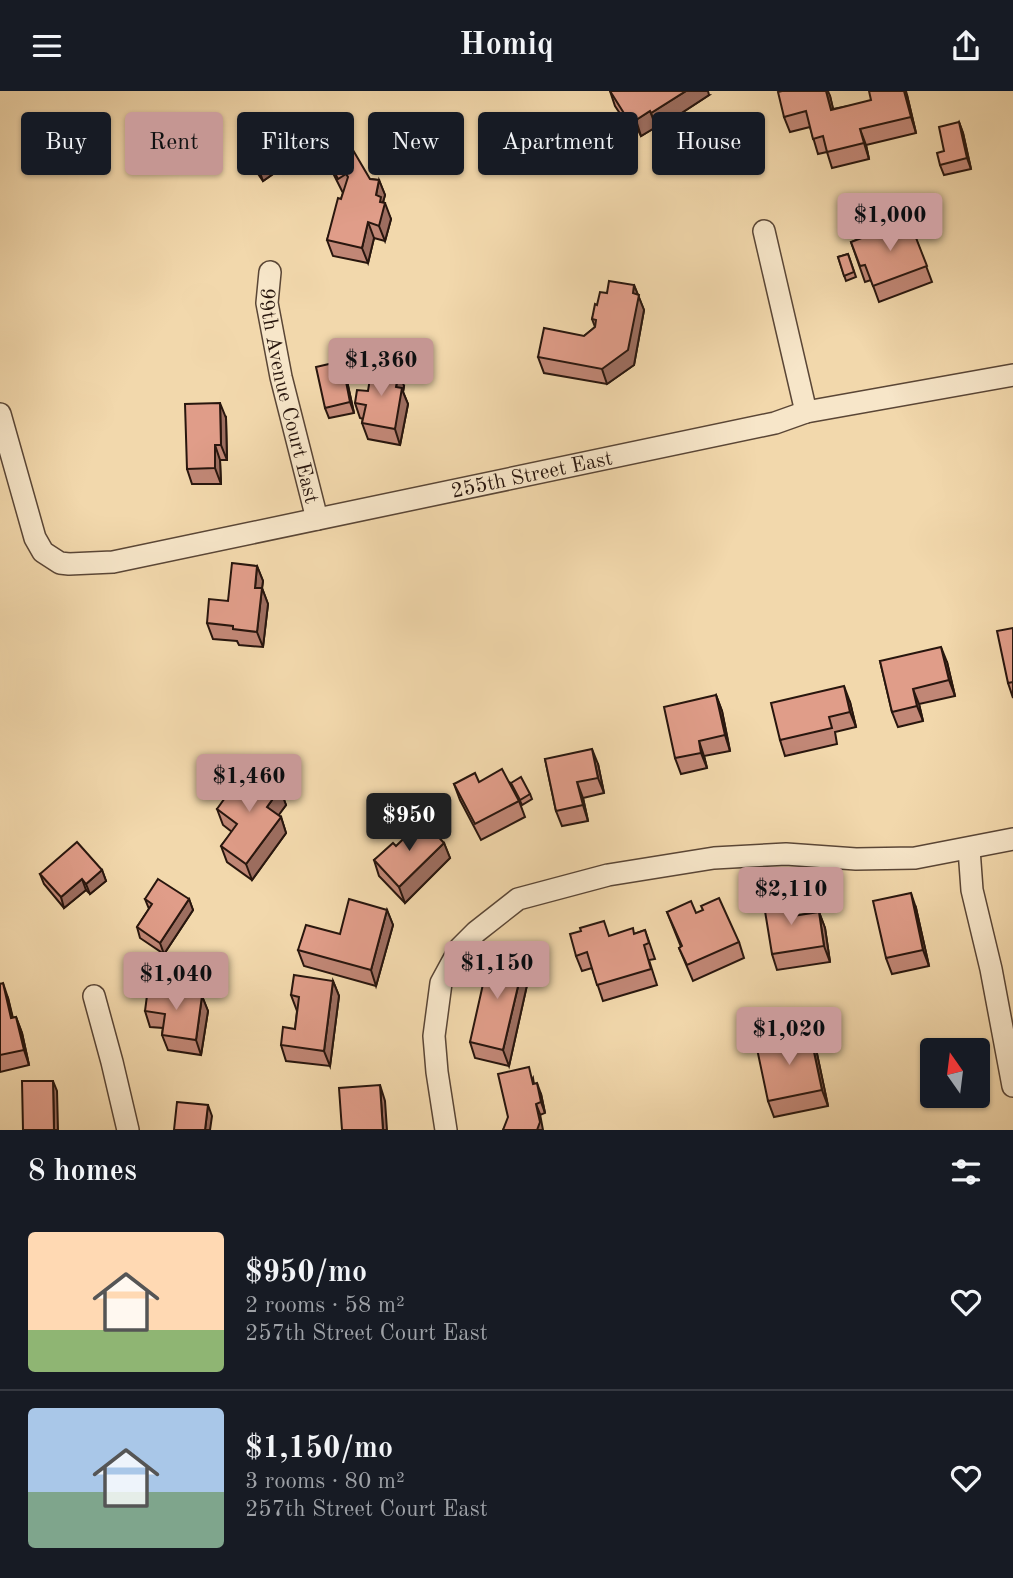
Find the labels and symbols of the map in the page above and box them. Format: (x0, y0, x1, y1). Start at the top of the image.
pin: $1,000 (833, 193, 947, 253)
street label: 99th Avenue Court East (255, 286, 322, 506)
pin: $1,360 (324, 338, 438, 398)
street label: 255th Street East (449, 448, 614, 503)
pin: $1,460 (192, 755, 306, 814)
pin: $950 (368, 793, 450, 853)
pin: $2,110 (734, 867, 848, 927)
pin: $1,150 (440, 941, 554, 1001)
pin: $1,040 (119, 953, 233, 1012)
pin: $1,020 (732, 1007, 846, 1067)
north arrow (920, 1038, 990, 1108)

